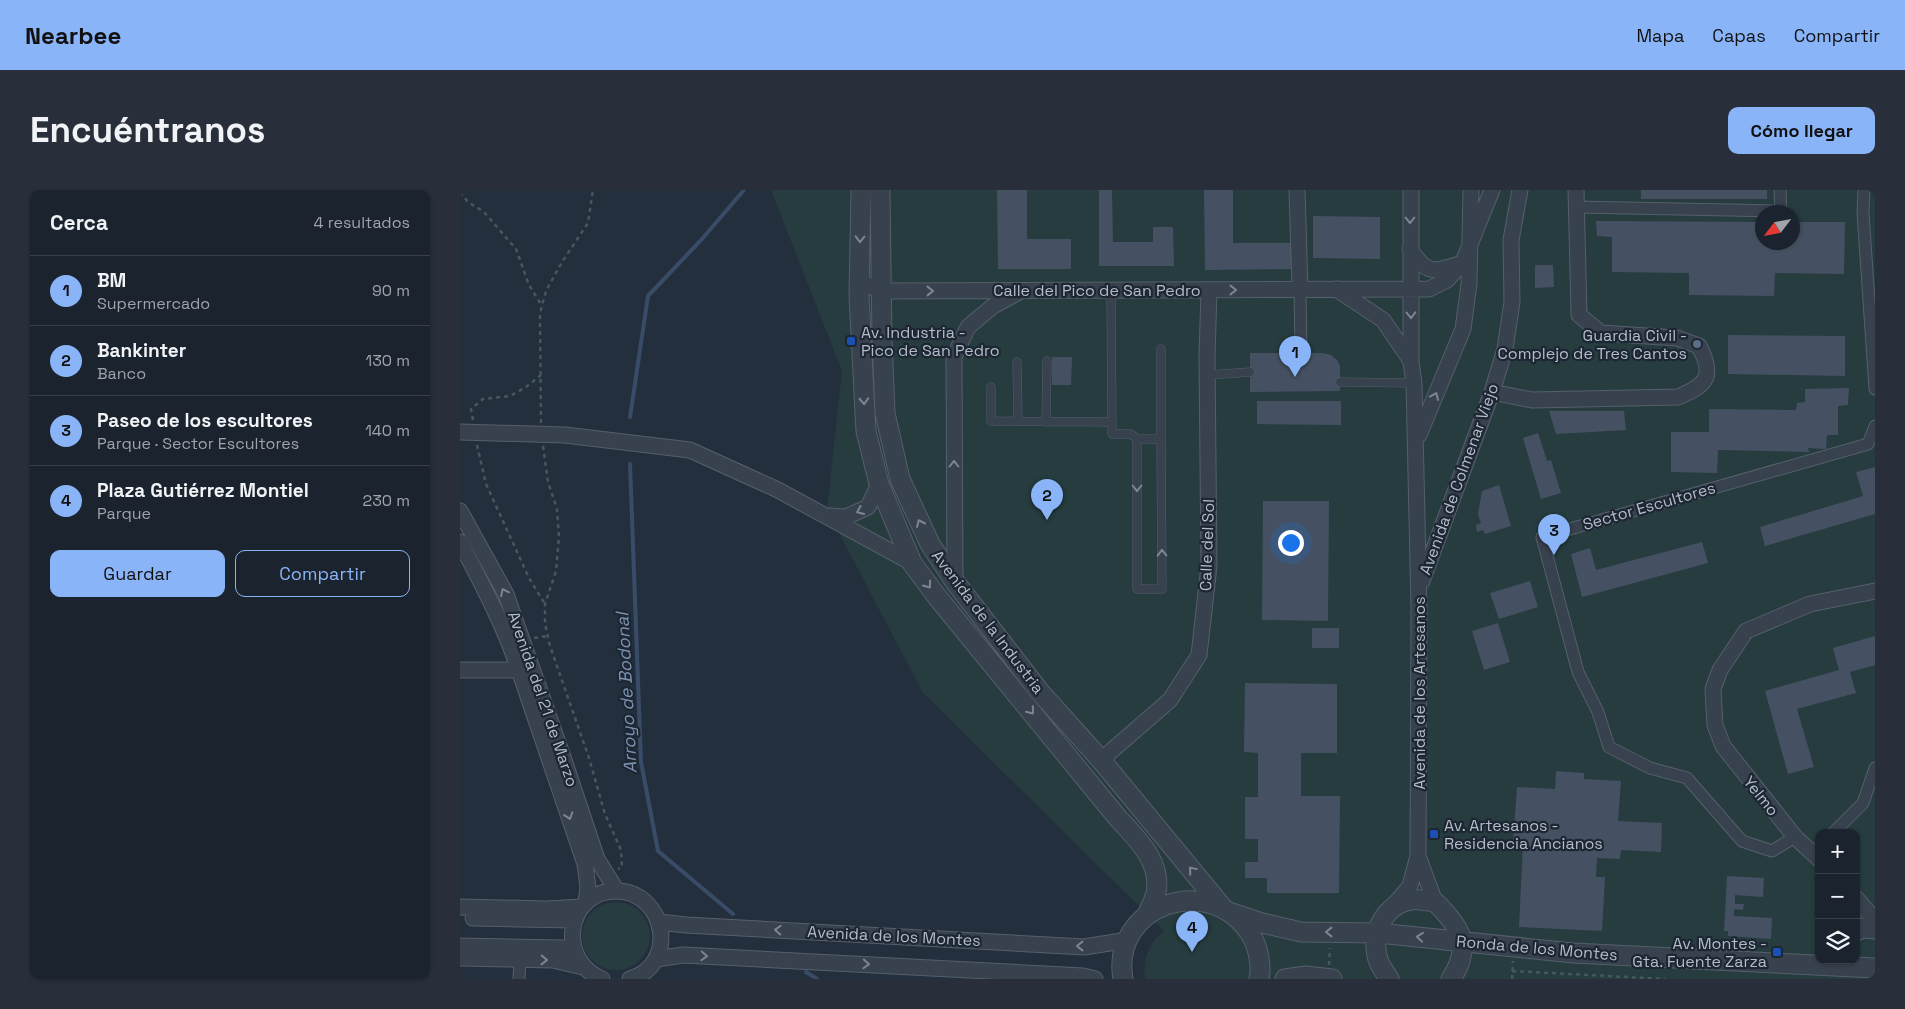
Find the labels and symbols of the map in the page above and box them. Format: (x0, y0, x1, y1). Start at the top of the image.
north arrow (1755, 205, 1800, 250)
one-way arrow (1405, 216, 1415, 224)
one-way arrow (855, 235, 865, 243)
street label: Calle del Pico de San Pedro (993, 280, 1201, 301)
one-way arrow (1229, 285, 1237, 295)
one-way arrow (926, 286, 934, 296)
one-way arrow (1406, 312, 1416, 320)
place label: Av. Industria - Pico de San Pedro (861, 322, 1000, 361)
place label: Guardia Civil - Complejo de Tres Cantos (1498, 325, 1687, 364)
marker: Av. Industria - Pico de San Pedro (845, 335, 857, 347)
pin: 1 (1279, 336, 1311, 377)
marker: Guardia Civil - Complejo de Tres Cantos (1691, 338, 1703, 350)
street label: Avenida de Colmenar Viejo (1415, 380, 1503, 578)
one-way arrow (1429, 392, 1439, 401)
one-way arrow (858, 397, 869, 405)
one-way arrow (949, 459, 959, 467)
street label: Sector Escultores (1580, 477, 1718, 535)
pin: 2 (1031, 479, 1063, 520)
one-way arrow (1132, 484, 1142, 492)
street label: Calle del Sol (1195, 499, 1219, 591)
one-way arrow (856, 504, 865, 515)
pin: 3 (1538, 514, 1570, 555)
one-way arrow (916, 519, 926, 528)
your location (1278, 530, 1304, 556)
street label: Avenida de la Industria (927, 546, 1049, 698)
one-way arrow (1157, 549, 1167, 557)
one-way arrow (922, 579, 931, 589)
one-way arrow (500, 588, 511, 597)
street label: Avenida de los Artesanos (1409, 596, 1430, 790)
street label: Avenida del 21 de Marzo (503, 609, 583, 789)
water label: Arroyo de Bodonal (610, 609, 642, 774)
one-way arrow (1025, 706, 1034, 715)
street label: Yelmo (1739, 772, 1783, 820)
one-way arrow (563, 811, 573, 820)
place label: Av. Artesanos - Residencia Ancianos (1444, 815, 1603, 854)
marker: Av. Artesanos - Residencia Ancianos (1428, 828, 1440, 840)
one-way arrow (1189, 867, 1198, 876)
pin: 4 (1176, 911, 1208, 952)
street label: Avenida de los Montes (807, 921, 981, 951)
one-way arrow (773, 925, 781, 936)
one-way arrow (1325, 927, 1332, 937)
street label: Ronda de los Montes (1455, 930, 1619, 966)
one-way arrow (1416, 932, 1424, 943)
place label: Av. Montes - Gta. Fuente Zarza (1632, 933, 1767, 972)
one-way arrow (1075, 941, 1083, 951)
marker: Av. Montes - Gta. Fuente Zarza (1771, 946, 1783, 958)
one-way arrow (700, 951, 708, 962)
one-way arrow (540, 955, 548, 965)
one-way arrow (863, 959, 871, 970)

